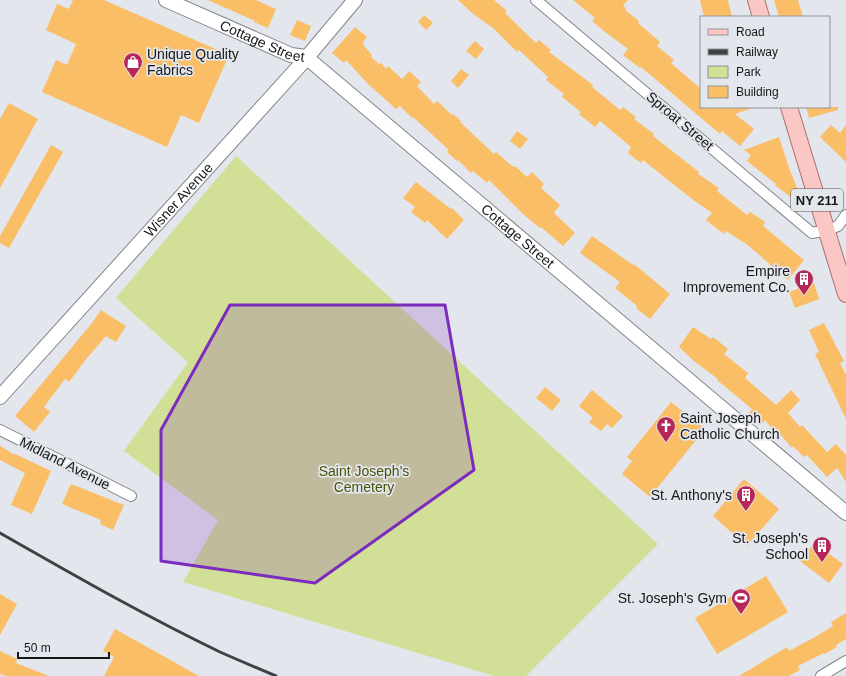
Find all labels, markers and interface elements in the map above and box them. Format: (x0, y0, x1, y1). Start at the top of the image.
legend (700, 16, 830, 108)
street label: Cottage Street (218, 17, 306, 65)
text: Road (736, 25, 765, 39)
text: Railway (736, 45, 778, 59)
place label: Unique Quality Fabrics (147, 46, 239, 78)
shop icon: Unique Quality Fabrics (122, 51, 144, 79)
text: Park (736, 65, 762, 79)
text: Building (736, 85, 779, 99)
street label: Sproat Street (643, 88, 717, 154)
street label: Wisner Avenue (141, 159, 216, 240)
road number: NY 211 (791, 189, 843, 211)
street label: Cottage Street (478, 201, 558, 271)
place label: Empire Improvement Co. (683, 263, 790, 295)
building icon: Empire Improvement Co. (793, 268, 815, 296)
place label: Saint Joseph Catholic Church (680, 410, 780, 442)
church icon: Saint Joseph Catholic Church (655, 415, 677, 443)
street label: Midland Avenue (17, 433, 113, 493)
park label: Saint Joseph's Cemetery (319, 463, 409, 495)
building icon: St. Anthony's (735, 484, 757, 512)
place label: St. Anthony's (651, 487, 732, 503)
place label: St. Joseph's School (732, 530, 808, 562)
building icon: St. Joseph's School (811, 535, 833, 563)
sports icon: St. Joseph's Gym (730, 587, 752, 615)
place label: St. Joseph's Gym (618, 590, 727, 606)
scale bar (18, 634, 109, 660)
text: 50 m (24, 641, 51, 655)

